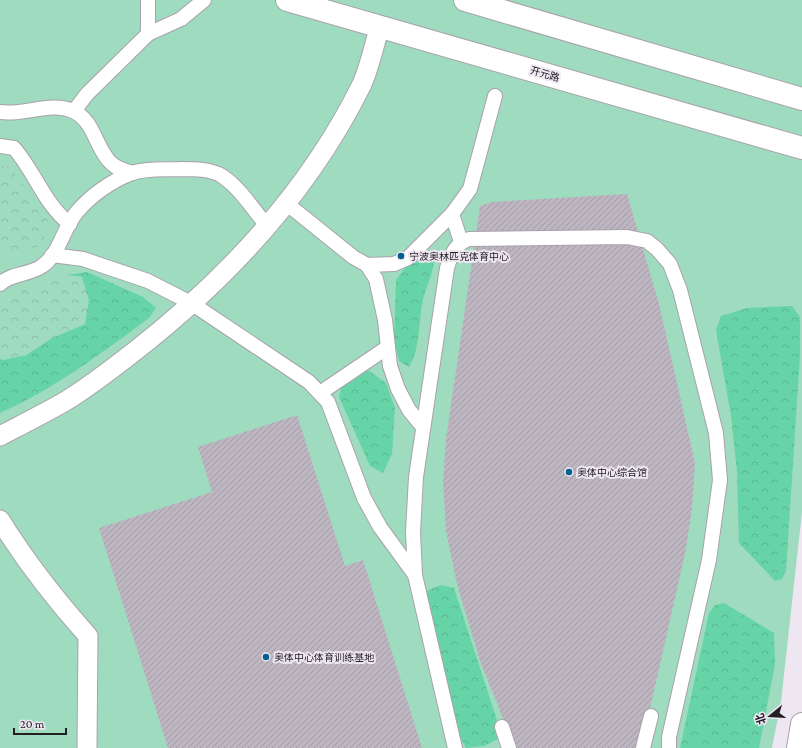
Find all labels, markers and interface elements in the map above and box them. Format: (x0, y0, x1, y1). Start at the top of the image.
street label: 开元路 (529, 65, 561, 83)
marker: 宁波奥林匹克体育中心 (396, 251, 406, 261)
place label: 宁波奥林匹克体育中心 (409, 251, 509, 262)
marker: 奥体中心综合馆 (564, 467, 574, 477)
place label: 奥体中心综合馆 (577, 467, 647, 478)
marker: 奥体中心体育训练基地 (261, 652, 271, 662)
place label: 奥体中心体育训练基地 (274, 652, 375, 663)
north arrow (750, 696, 790, 736)
scale bar (14, 710, 66, 736)
text: 北 (753, 712, 768, 726)
text: 20 m (20, 717, 45, 731)

